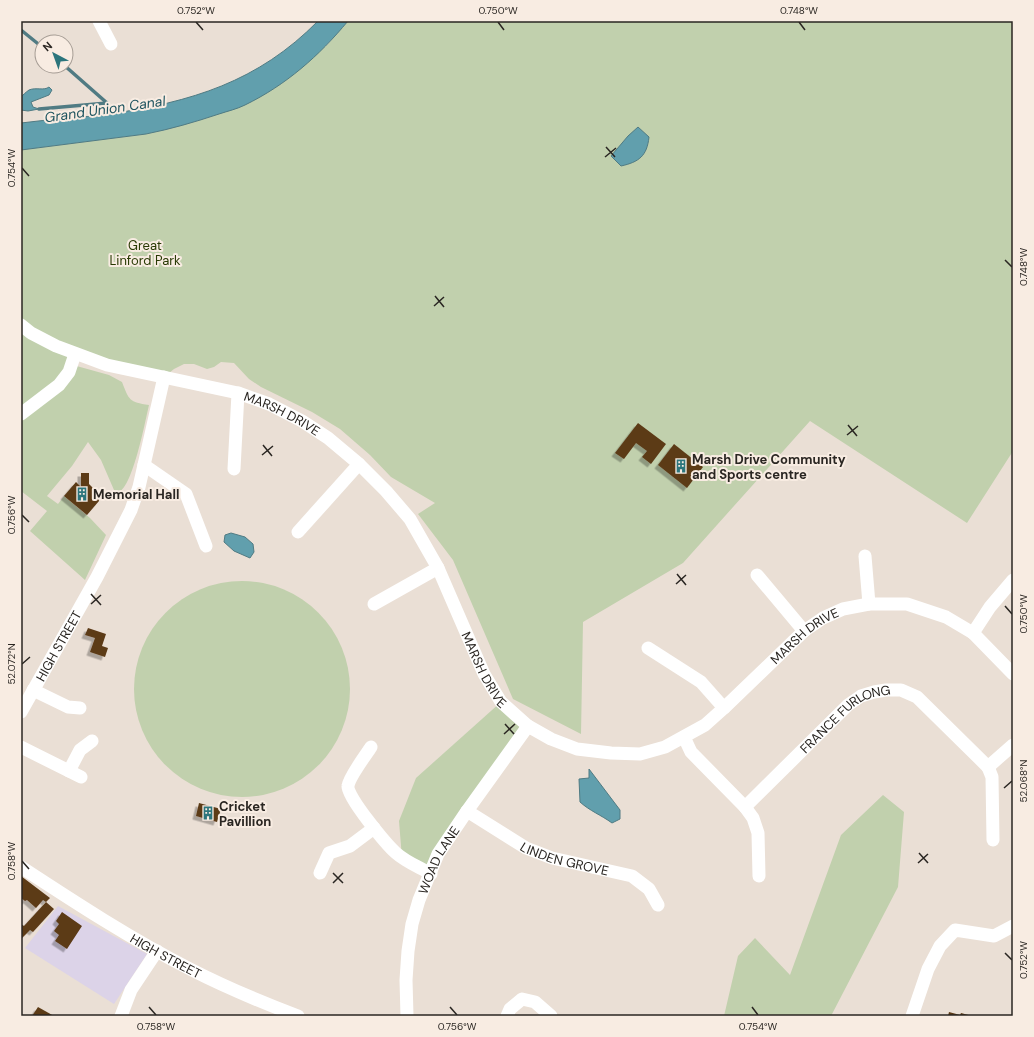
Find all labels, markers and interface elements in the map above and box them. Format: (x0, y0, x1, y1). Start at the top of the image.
text: 0.752°W (177, 4, 215, 17)
text: 0.750°W (478, 4, 518, 17)
text: 0.748°W (780, 4, 818, 17)
north arrow (34, 34, 74, 74)
text: N (40, 39, 55, 54)
water label: Grand Union Canal (43, 91, 167, 126)
text: 0.754°W (5, 148, 18, 187)
park label: Great Linford Park (109, 237, 181, 269)
text: 0.748°W (1017, 248, 1030, 286)
street label: MARSH DRIVE (242, 387, 323, 439)
place label: Marsh Drive Community and Sports centre (692, 451, 846, 483)
building icon: Marsh Drive Community and Sports centre (673, 458, 689, 474)
building icon: Memorial Hall (74, 486, 90, 502)
place label: Memorial Hall (93, 486, 179, 503)
text: 0.756°W (5, 495, 18, 534)
text: 0.750°W (1017, 594, 1030, 634)
street label: MARSH DRIVE (766, 604, 841, 668)
street label: HIGH STREET (32, 607, 85, 684)
street label: MARSH DRIVE (458, 629, 510, 712)
text: 52.072°N (5, 643, 18, 685)
street label: FRANCE FURLONG (796, 681, 892, 757)
text: 52.068°N (1017, 760, 1030, 802)
place label: Cricket Pavillion (219, 798, 271, 830)
building icon: Cricket Pavillion (200, 805, 216, 821)
street label: WOAD LANE (414, 823, 463, 896)
street label: LINDEN GROVE (517, 838, 610, 879)
text: 0.758°W (5, 841, 18, 880)
street label: HIGH STREET (127, 930, 204, 982)
text: 0.752°W (1017, 941, 1030, 979)
text: 0.758°W (137, 1020, 176, 1033)
text: 0.756°W (438, 1020, 477, 1033)
text: 0.754°W (739, 1020, 778, 1033)

